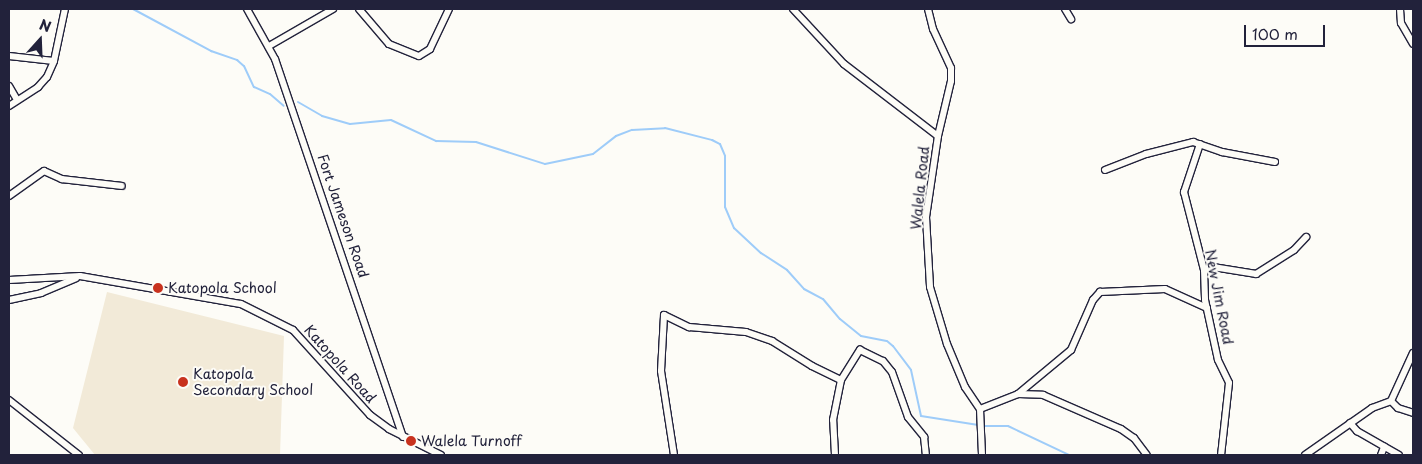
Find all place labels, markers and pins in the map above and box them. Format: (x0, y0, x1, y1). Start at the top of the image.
place label: Katopola School (168, 280, 277, 296)
marker: Katopola School (152, 282, 164, 294)
place label: Katopola Secondary School (193, 366, 313, 398)
marker: Katopola Secondary School (177, 376, 189, 388)
place label: Walela Turnoff (421, 433, 522, 449)
marker: Walela Turnoff (405, 435, 417, 447)

